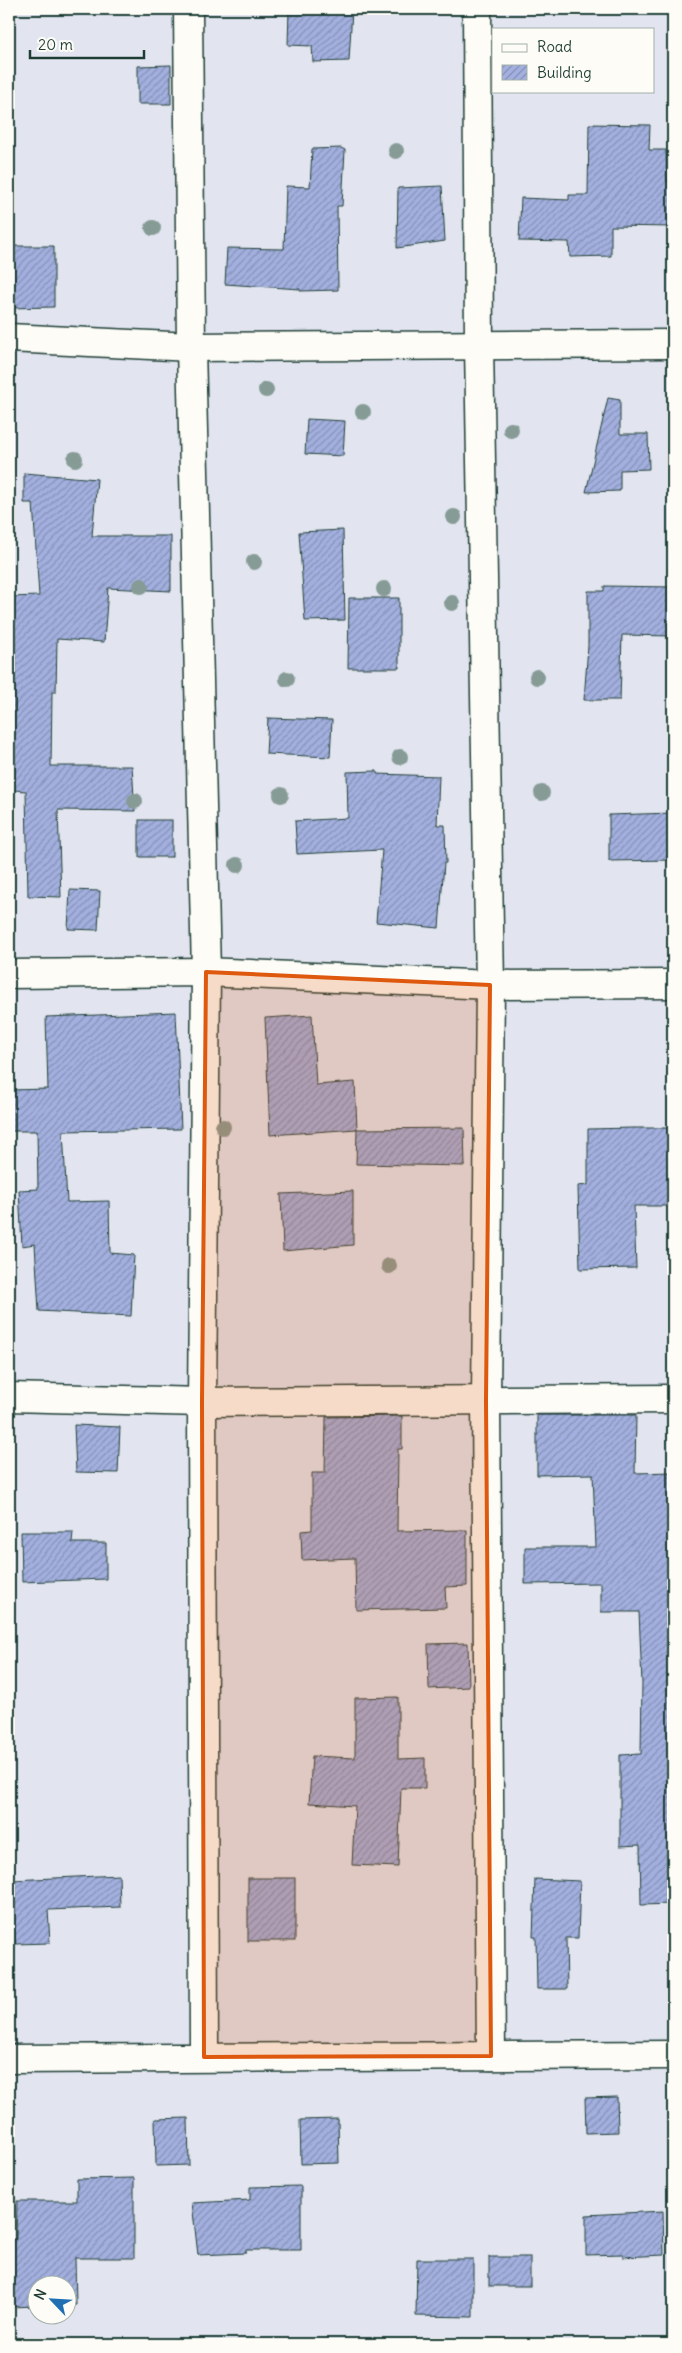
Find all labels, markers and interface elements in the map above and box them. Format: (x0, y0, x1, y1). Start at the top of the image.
scale bar (30, 28, 144, 60)
legend (492, 28, 654, 92)
text: 20 m (38, 35, 73, 54)
text: Road (537, 37, 572, 56)
text: Building (537, 63, 592, 82)
north arrow (28, 2276, 78, 2326)
text: N (30, 2286, 50, 2303)

